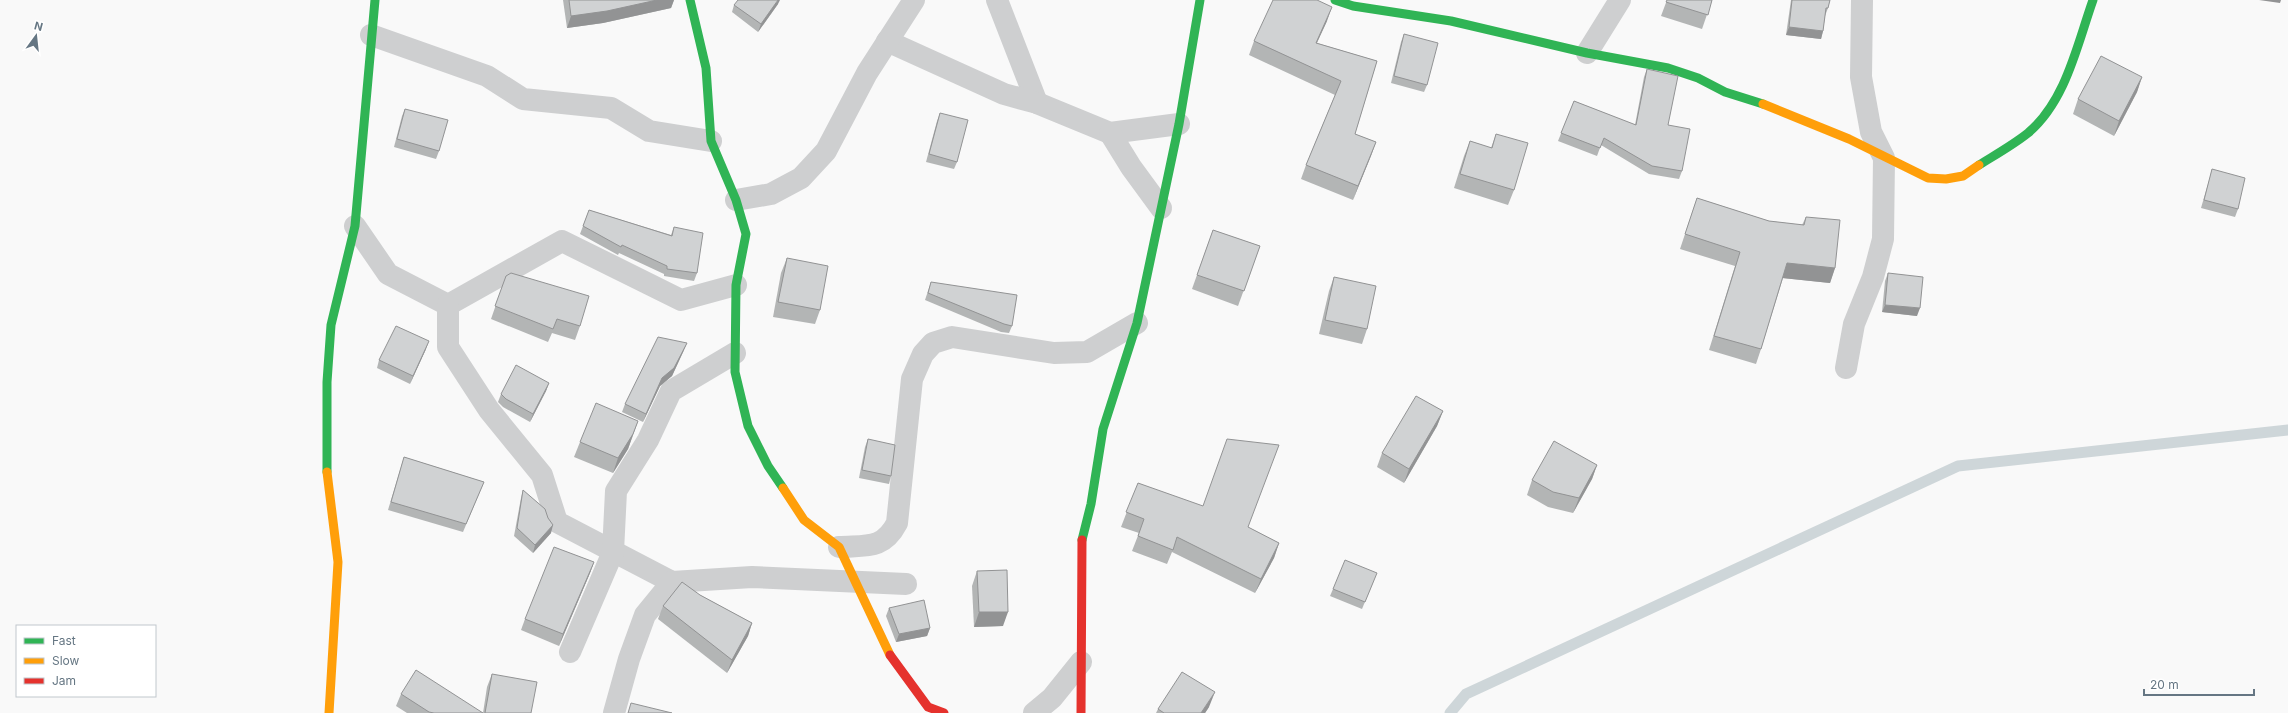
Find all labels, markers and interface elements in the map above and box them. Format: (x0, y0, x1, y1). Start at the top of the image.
north arrow (16, 16, 56, 56)
text: N (33, 18, 44, 34)
legend (16, 625, 156, 697)
text: Fast (52, 633, 76, 648)
text: Slow (52, 653, 80, 668)
scale bar (2144, 671, 2254, 697)
text: Jam (52, 673, 76, 688)
text: 20 m (2150, 677, 2179, 692)

